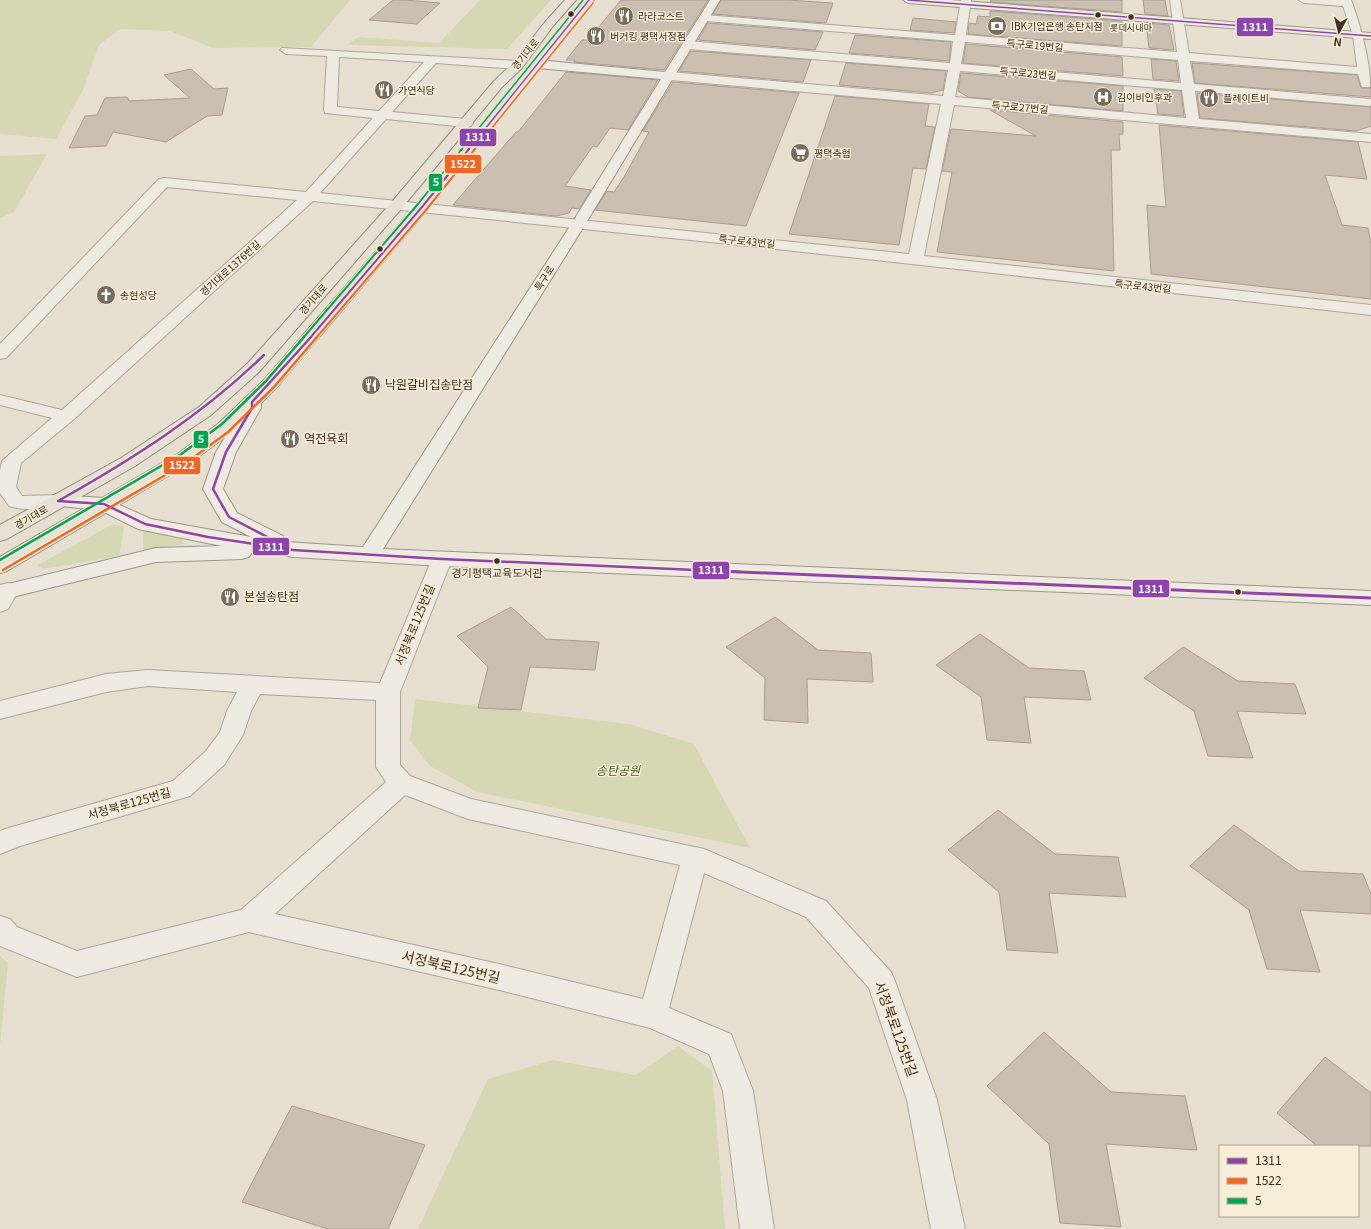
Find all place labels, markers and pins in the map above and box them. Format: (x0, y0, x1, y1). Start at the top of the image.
restaurant icon: 라라코스트 (613, 5, 635, 27)
place label: 라라코스트 (638, 8, 684, 23)
unlabelled marker (566, 9, 576, 19)
unlabelled marker (1093, 10, 1103, 20)
marker: 롯데시내마 (1126, 12, 1136, 22)
bank icon: IBK기업은행 송탄지점 (986, 15, 1008, 37)
place label: IBK기업은행 송탄지점 (1011, 18, 1103, 33)
place label: 롯데시내마 (1110, 21, 1152, 34)
restaurant icon: 버거킹 평택서정점 (585, 25, 607, 47)
place label: 버거킹 평택서정점 (610, 28, 686, 43)
restaurant icon: 가연식당 (373, 79, 395, 101)
place label: 가연식당 (398, 82, 435, 97)
hospital icon: 김이비인후과 (1092, 86, 1114, 108)
restaurant icon: 플레이트비 (1198, 87, 1220, 109)
place label: 김이비인후과 (1117, 89, 1172, 104)
place label: 플레이트비 (1223, 90, 1269, 105)
supermarket icon: 평택축협 (789, 142, 811, 164)
place label: 평택축협 (814, 145, 851, 160)
unlabelled marker (375, 244, 385, 254)
church icon: 송현성당 (95, 284, 117, 306)
place label: 송현성당 (120, 287, 157, 302)
restaurant icon: 낙원갈비집송탄점 (360, 374, 382, 396)
place label: 낙원갈비집송탄점 (385, 375, 473, 392)
restaurant icon: 역전육회 (279, 428, 301, 450)
place label: 역전육회 (304, 429, 348, 446)
marker: 경기평택교육도서관 (492, 556, 502, 566)
place label: 경기평택교육도서관 (451, 564, 543, 580)
restaurant icon: 본설송탄점 (219, 586, 241, 608)
place label: 본설송탄점 (244, 587, 299, 604)
unlabelled marker (1233, 587, 1243, 597)

